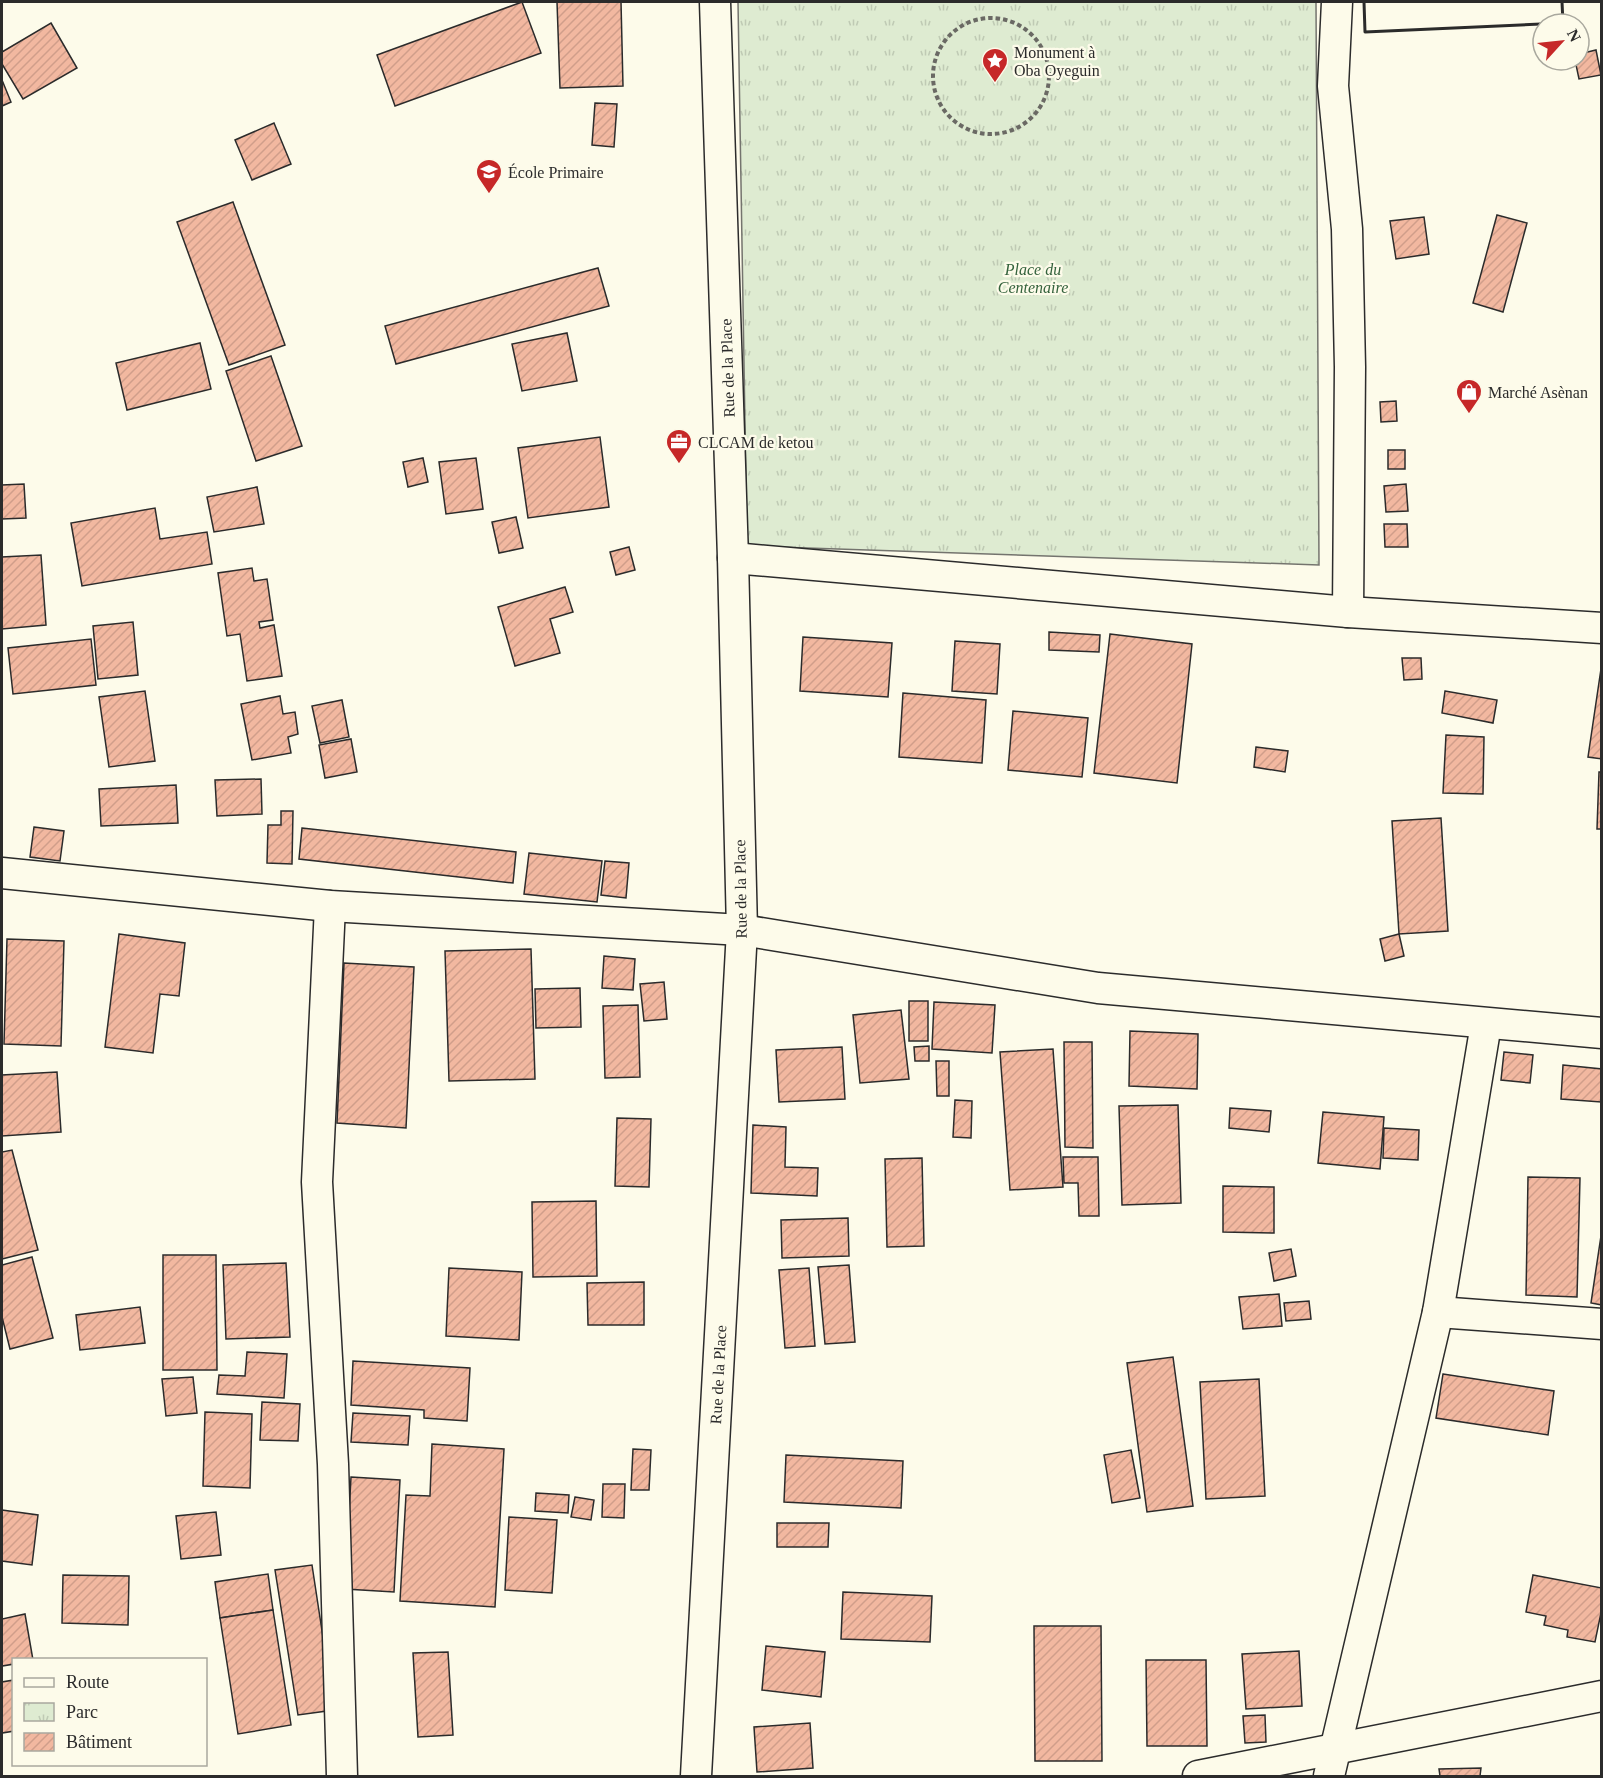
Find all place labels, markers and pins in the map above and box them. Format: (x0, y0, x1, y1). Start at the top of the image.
place label: Monument à Oba Oyeguin (1014, 44, 1100, 80)
place icon: Monument à Oba Oyeguin (980, 46, 1010, 84)
school or university icon: École Primaire (474, 157, 504, 195)
place label: École Primaire (508, 163, 604, 181)
shop icon: Marché Asènan (1454, 377, 1484, 415)
place label: Marché Asènan (1488, 384, 1588, 401)
office icon: CLCAM de ketou (664, 427, 694, 465)
place label: CLCAM de ketou (698, 434, 814, 451)

